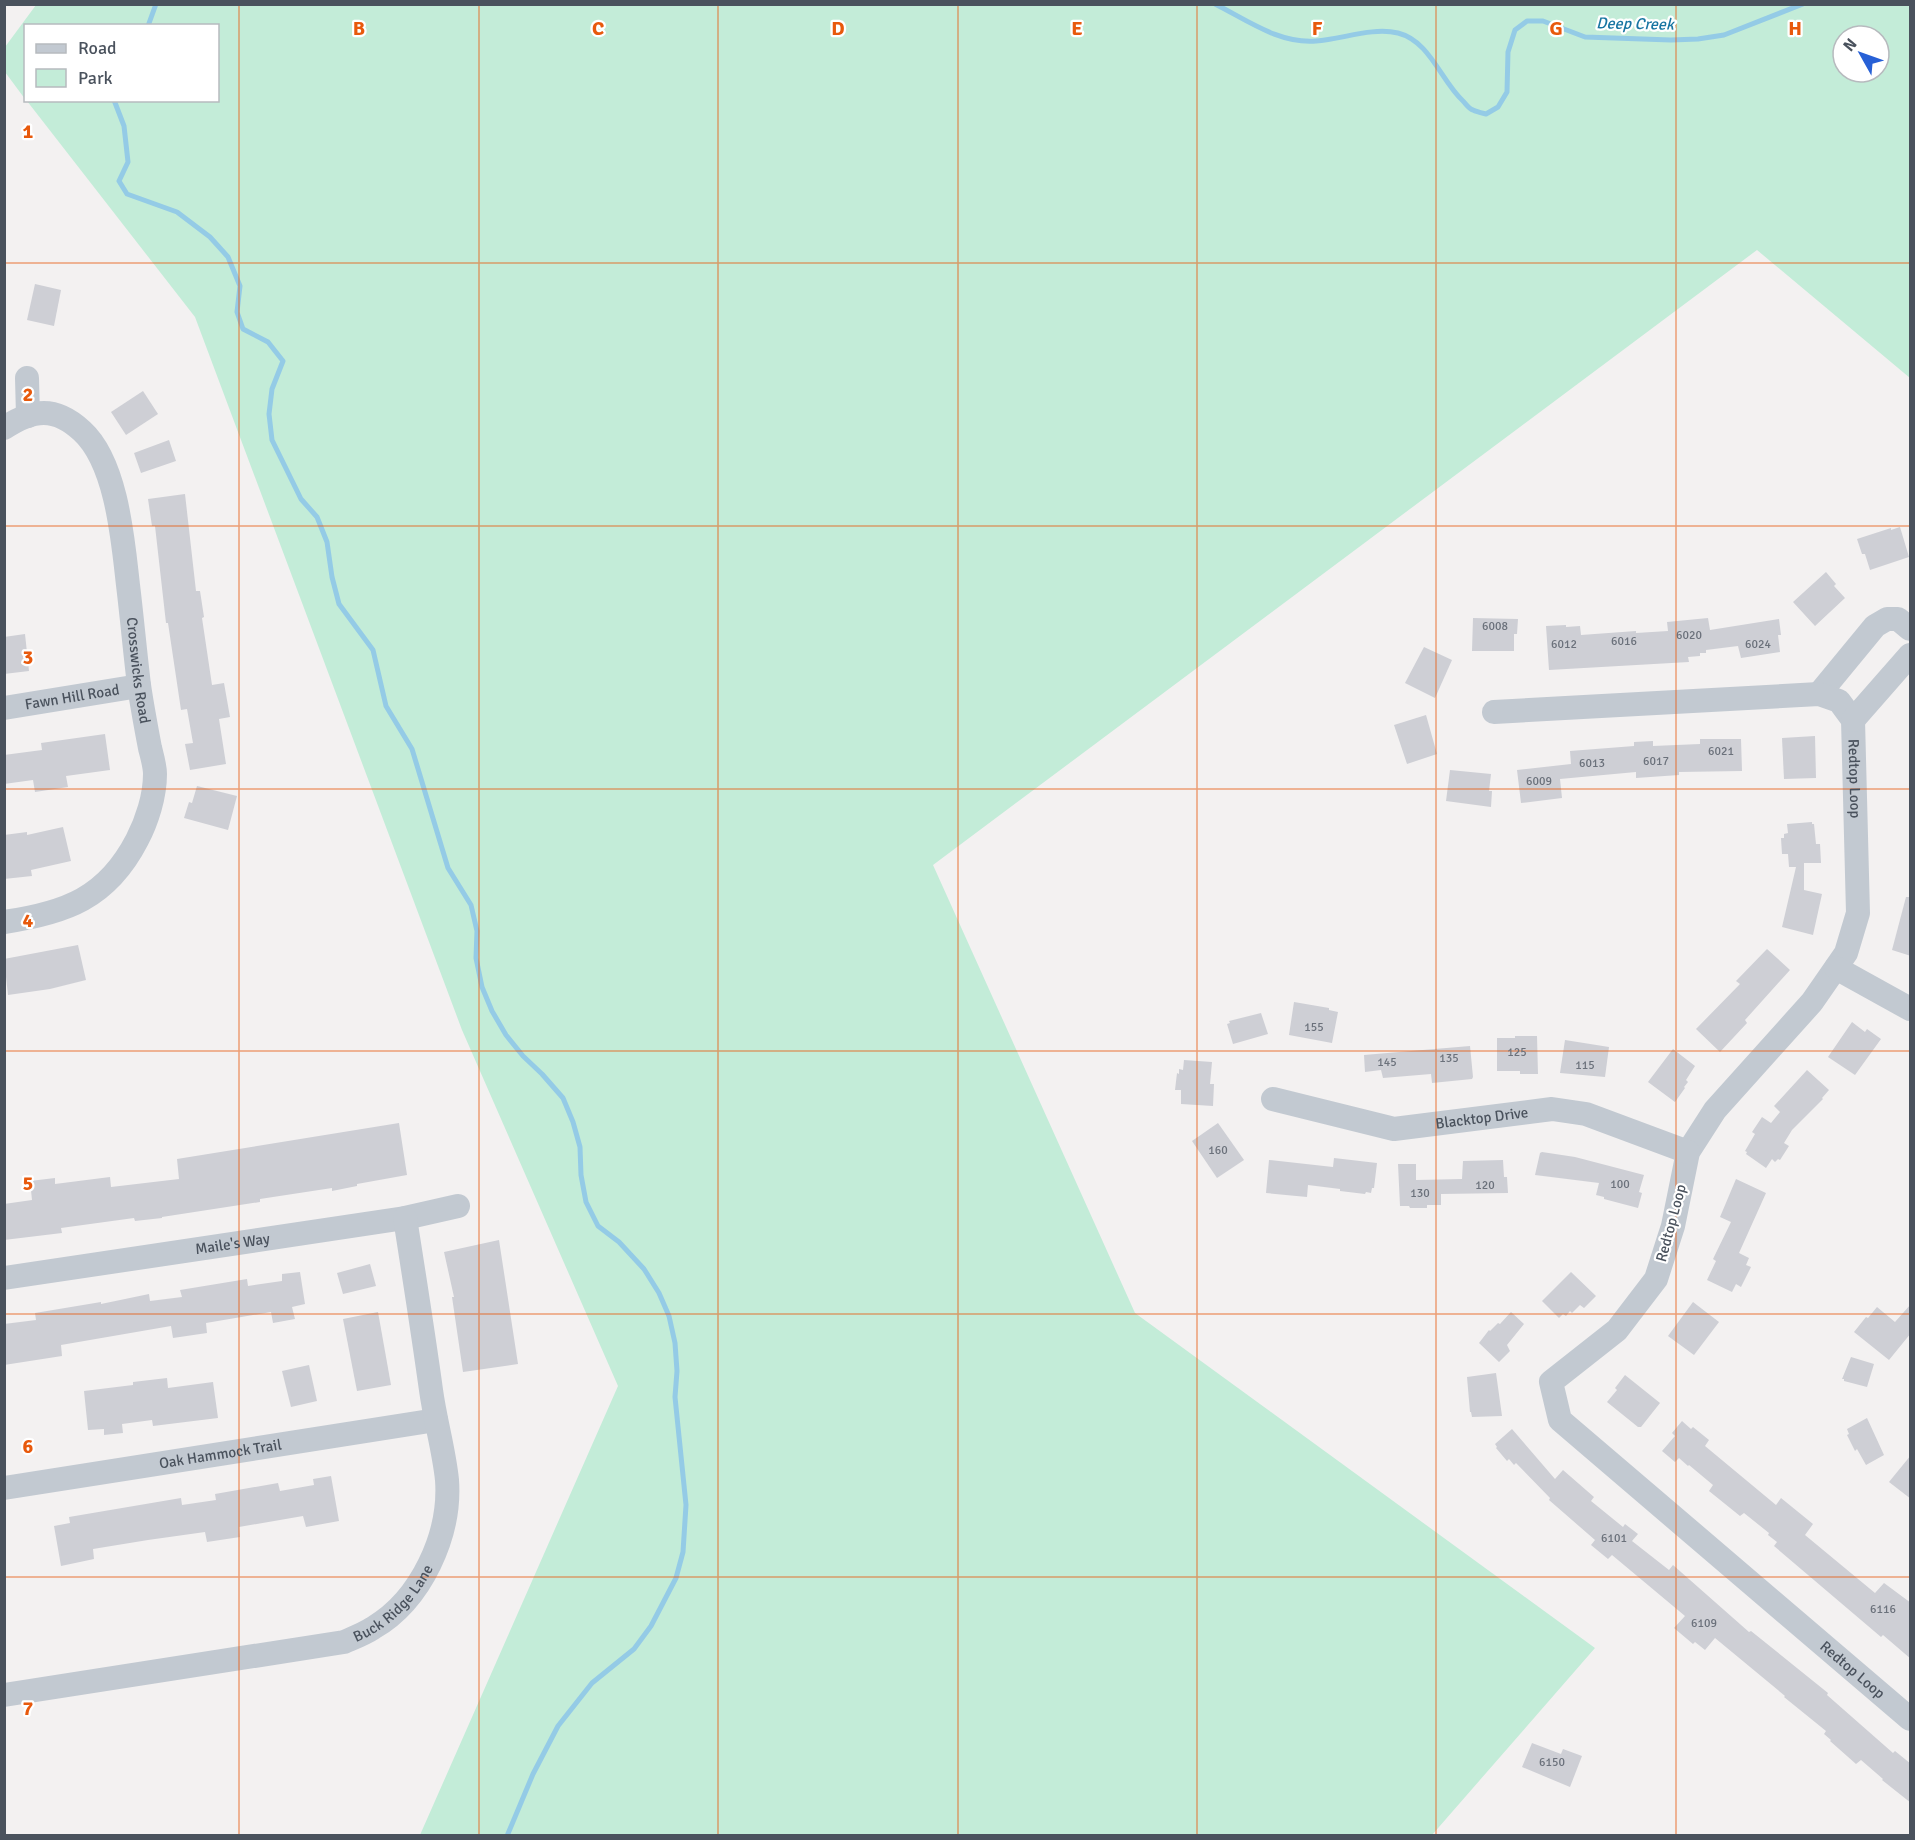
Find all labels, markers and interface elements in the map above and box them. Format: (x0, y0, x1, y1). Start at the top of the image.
water label: Deep Creek (1596, 13, 1676, 35)
text: B (353, 16, 365, 41)
text: C (592, 16, 604, 41)
text: D (831, 16, 845, 41)
text: E (1071, 16, 1083, 41)
text: F (1312, 16, 1323, 41)
text: G (1549, 16, 1563, 41)
text: H (1788, 16, 1802, 41)
legend (24, 24, 219, 102)
north arrow (1831, 24, 1891, 84)
text: N (1839, 34, 1862, 56)
text: Road (78, 37, 117, 59)
text: Park (78, 67, 113, 89)
text: 1 (23, 119, 34, 144)
text: 2 (23, 382, 33, 407)
street label: Crosswicks Road (123, 616, 154, 725)
house number: 6008 (1482, 619, 1508, 634)
house number: 6020 (1676, 628, 1702, 643)
house number: 6016 (1611, 634, 1637, 649)
house number: 6012 (1551, 637, 1577, 652)
house number: 6024 (1745, 637, 1771, 652)
text: 3 (23, 645, 33, 670)
street label: Fawn Hill Road (24, 680, 121, 713)
street label: Redtop Loop (1844, 739, 1865, 819)
house number: 6021 (1708, 744, 1734, 759)
house number: 6017 (1643, 754, 1669, 769)
house number: 6013 (1579, 756, 1605, 771)
house number: 6009 (1526, 774, 1552, 789)
text: 4 (23, 908, 34, 933)
house number: 155 (1304, 1020, 1324, 1035)
house number: 125 (1507, 1045, 1527, 1060)
house number: 135 (1439, 1051, 1459, 1066)
house number: 145 (1377, 1055, 1397, 1070)
house number: 115 (1575, 1058, 1595, 1073)
street label: Blacktop Drive (1434, 1103, 1529, 1133)
house number: 160 (1208, 1143, 1228, 1158)
text: 5 (23, 1171, 33, 1196)
house number: 100 (1610, 1177, 1630, 1192)
house number: 120 (1475, 1178, 1495, 1193)
street label: Redtop Loop (1652, 1182, 1690, 1264)
house number: 130 (1410, 1186, 1430, 1201)
street label: Maile's Way (194, 1229, 271, 1258)
text: 6 (23, 1434, 34, 1459)
street label: Oak Hammock Trail (158, 1435, 283, 1472)
house number: 6101 (1601, 1531, 1627, 1546)
street label: Buck Ridge Lane (350, 1562, 437, 1646)
house number: 6116 (1870, 1602, 1896, 1617)
house number: 6109 (1691, 1616, 1717, 1631)
street label: Redtop Loop (1816, 1637, 1889, 1703)
text: 7 (23, 1696, 34, 1721)
house number: 6150 (1539, 1755, 1565, 1770)

